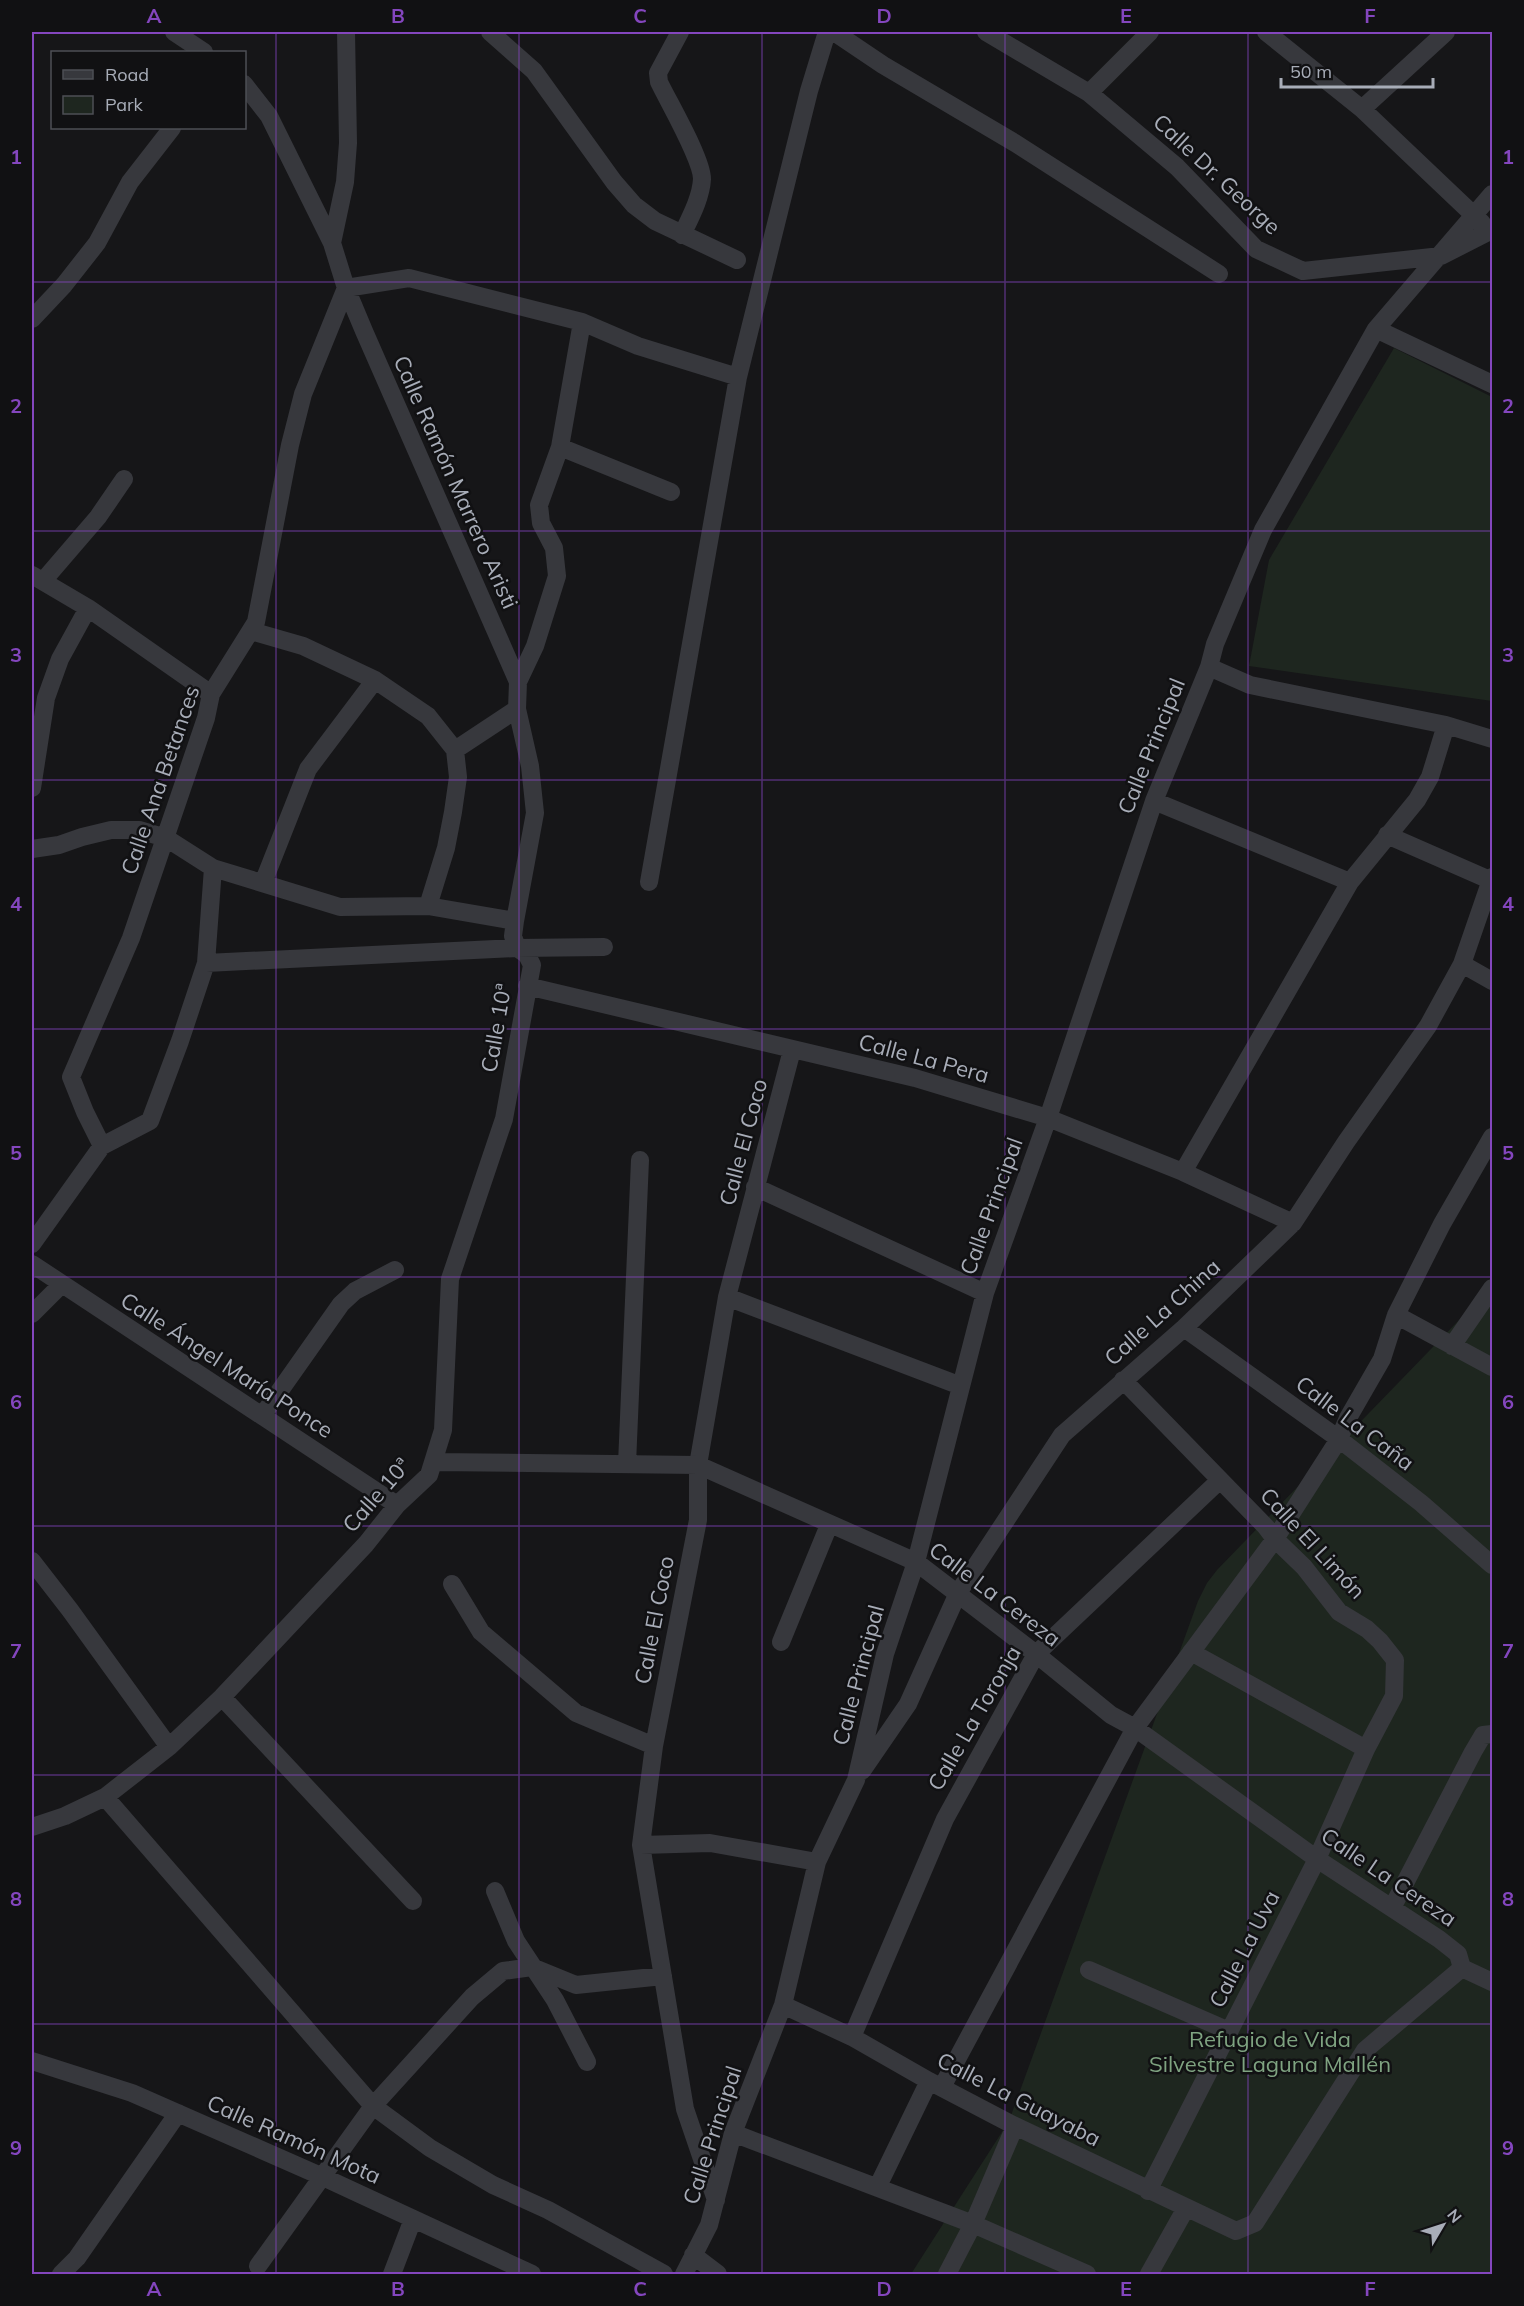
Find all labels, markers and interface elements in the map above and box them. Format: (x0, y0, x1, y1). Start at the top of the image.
text: A (147, 3, 162, 28)
text: B (391, 3, 405, 28)
text: C (633, 3, 647, 28)
text: D (876, 3, 892, 28)
text: E (1120, 3, 1132, 28)
text: F (1364, 3, 1376, 28)
legend (51, 51, 246, 129)
scale bar (1281, 51, 1432, 89)
text: 50 m (1290, 60, 1332, 83)
text: Road (105, 63, 149, 86)
text: Park (105, 93, 144, 116)
street label: Calle Dr. George (1147, 108, 1287, 240)
text: 1 (10, 144, 22, 169)
text: 1 (1502, 144, 1514, 169)
street label: Calle Ramón Marrero Aristi (387, 351, 525, 613)
text: 2 (10, 393, 22, 418)
text: 2 (1502, 393, 1514, 418)
text: 3 (10, 642, 22, 667)
text: 3 (1502, 642, 1514, 667)
street label: Calle Principal (1111, 674, 1191, 818)
street label: Calle Ana Betances (114, 682, 206, 878)
text: 4 (10, 891, 22, 916)
text: 4 (1502, 891, 1514, 916)
street label: Calle 10ª (474, 981, 518, 1075)
street label: Calle La Pera (856, 1027, 992, 1089)
street label: Calle El Coco (713, 1076, 773, 1208)
street label: Calle Principal (953, 1134, 1029, 1278)
text: 5 (10, 1140, 22, 1165)
text: 5 (1502, 1140, 1514, 1165)
street label: Calle La China (1098, 1253, 1226, 1371)
street label: Calle Ángel María Ponce (116, 1286, 338, 1444)
street label: Calle La Caña (1290, 1369, 1420, 1477)
text: 6 (10, 1389, 22, 1414)
text: 6 (1502, 1389, 1514, 1414)
street label: Calle 10ª (336, 1452, 416, 1538)
street label: Calle El Limón (1254, 1482, 1372, 1604)
street label: Calle La Cereza (924, 1535, 1066, 1653)
street label: Calle El Coco (628, 1553, 680, 1687)
street label: Calle Principal (826, 1602, 890, 1748)
text: 7 (10, 1638, 22, 1663)
text: 7 (1502, 1638, 1514, 1663)
street label: Calle La Toronja (921, 1640, 1027, 1796)
street label: Calle La Cereza (1316, 1821, 1462, 1933)
text: 8 (10, 1886, 22, 1911)
street label: Calle La Uva (1203, 1886, 1285, 2012)
text: 8 (1502, 1886, 1514, 1911)
park label: Refugio de Vida Silvestre Laguna Mallén (1149, 2025, 1391, 2078)
street label: Calle La Guayaba (932, 2046, 1106, 2152)
street label: Calle Principal (676, 2062, 748, 2208)
street label: Calle Ramón Mota (203, 2088, 385, 2190)
text: 9 (10, 2135, 22, 2160)
text: 9 (1502, 2135, 1514, 2160)
north arrow (1413, 2195, 1473, 2255)
text: N (1443, 2205, 1466, 2227)
text: A (147, 2276, 162, 2301)
text: B (391, 2276, 405, 2301)
text: C (633, 2276, 647, 2301)
text: D (876, 2276, 892, 2301)
text: E (1120, 2276, 1132, 2301)
text: F (1364, 2276, 1376, 2301)

